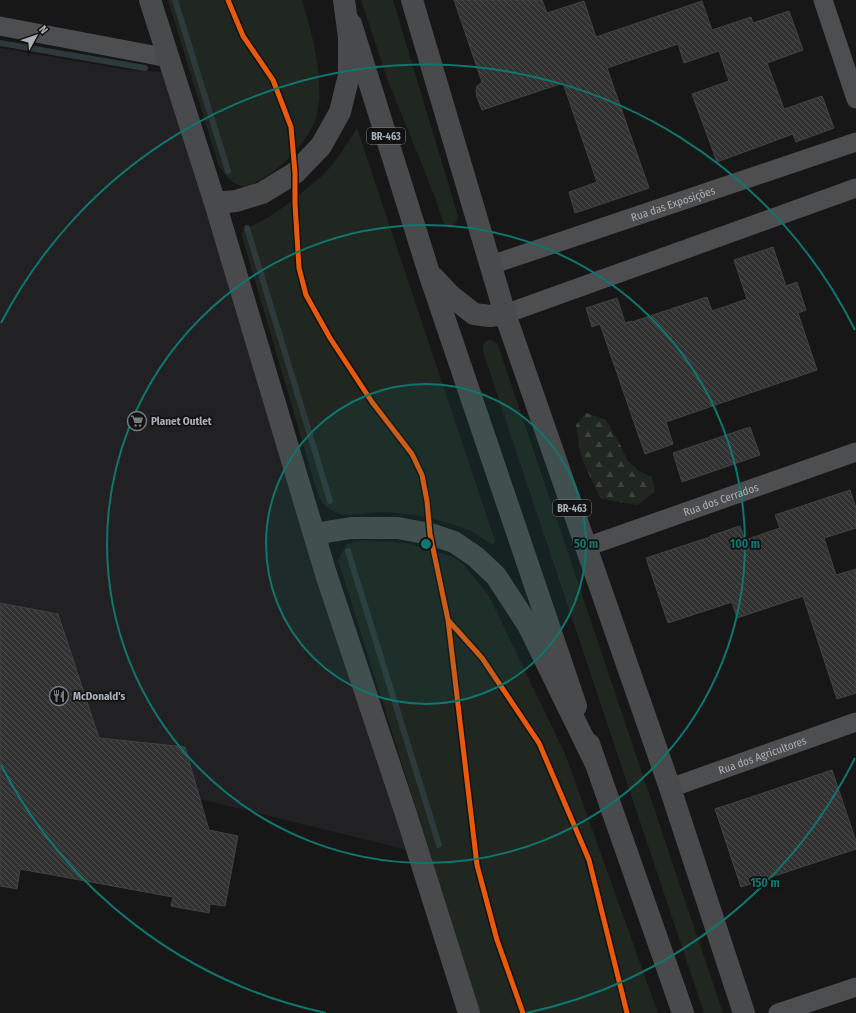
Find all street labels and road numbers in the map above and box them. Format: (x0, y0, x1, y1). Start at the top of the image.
road number: BR-463 (367, 128, 405, 144)
street label: Rua das Exposições (629, 184, 717, 224)
street label: Rua dos Cerrados (682, 481, 761, 519)
road number: BR-463 (553, 500, 591, 516)
street label: Rua dos Agricultores (717, 734, 809, 777)

